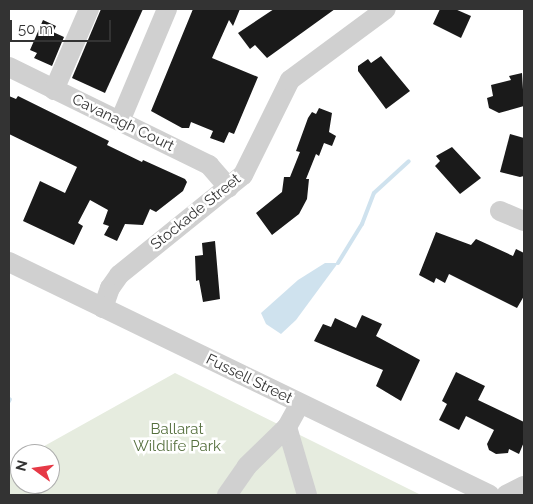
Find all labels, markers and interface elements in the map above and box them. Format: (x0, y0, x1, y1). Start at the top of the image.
scale bar (12, 10, 114, 42)
text: 50 m (18, 20, 53, 38)
street label: Cavanagh Court (69, 90, 177, 156)
street label: Stockade Street (147, 170, 245, 254)
street label: Fussell Street (203, 350, 295, 408)
park label: Ballarat Wildlife Park (133, 420, 221, 455)
north arrow (10, 444, 60, 494)
text: N (12, 458, 30, 473)

